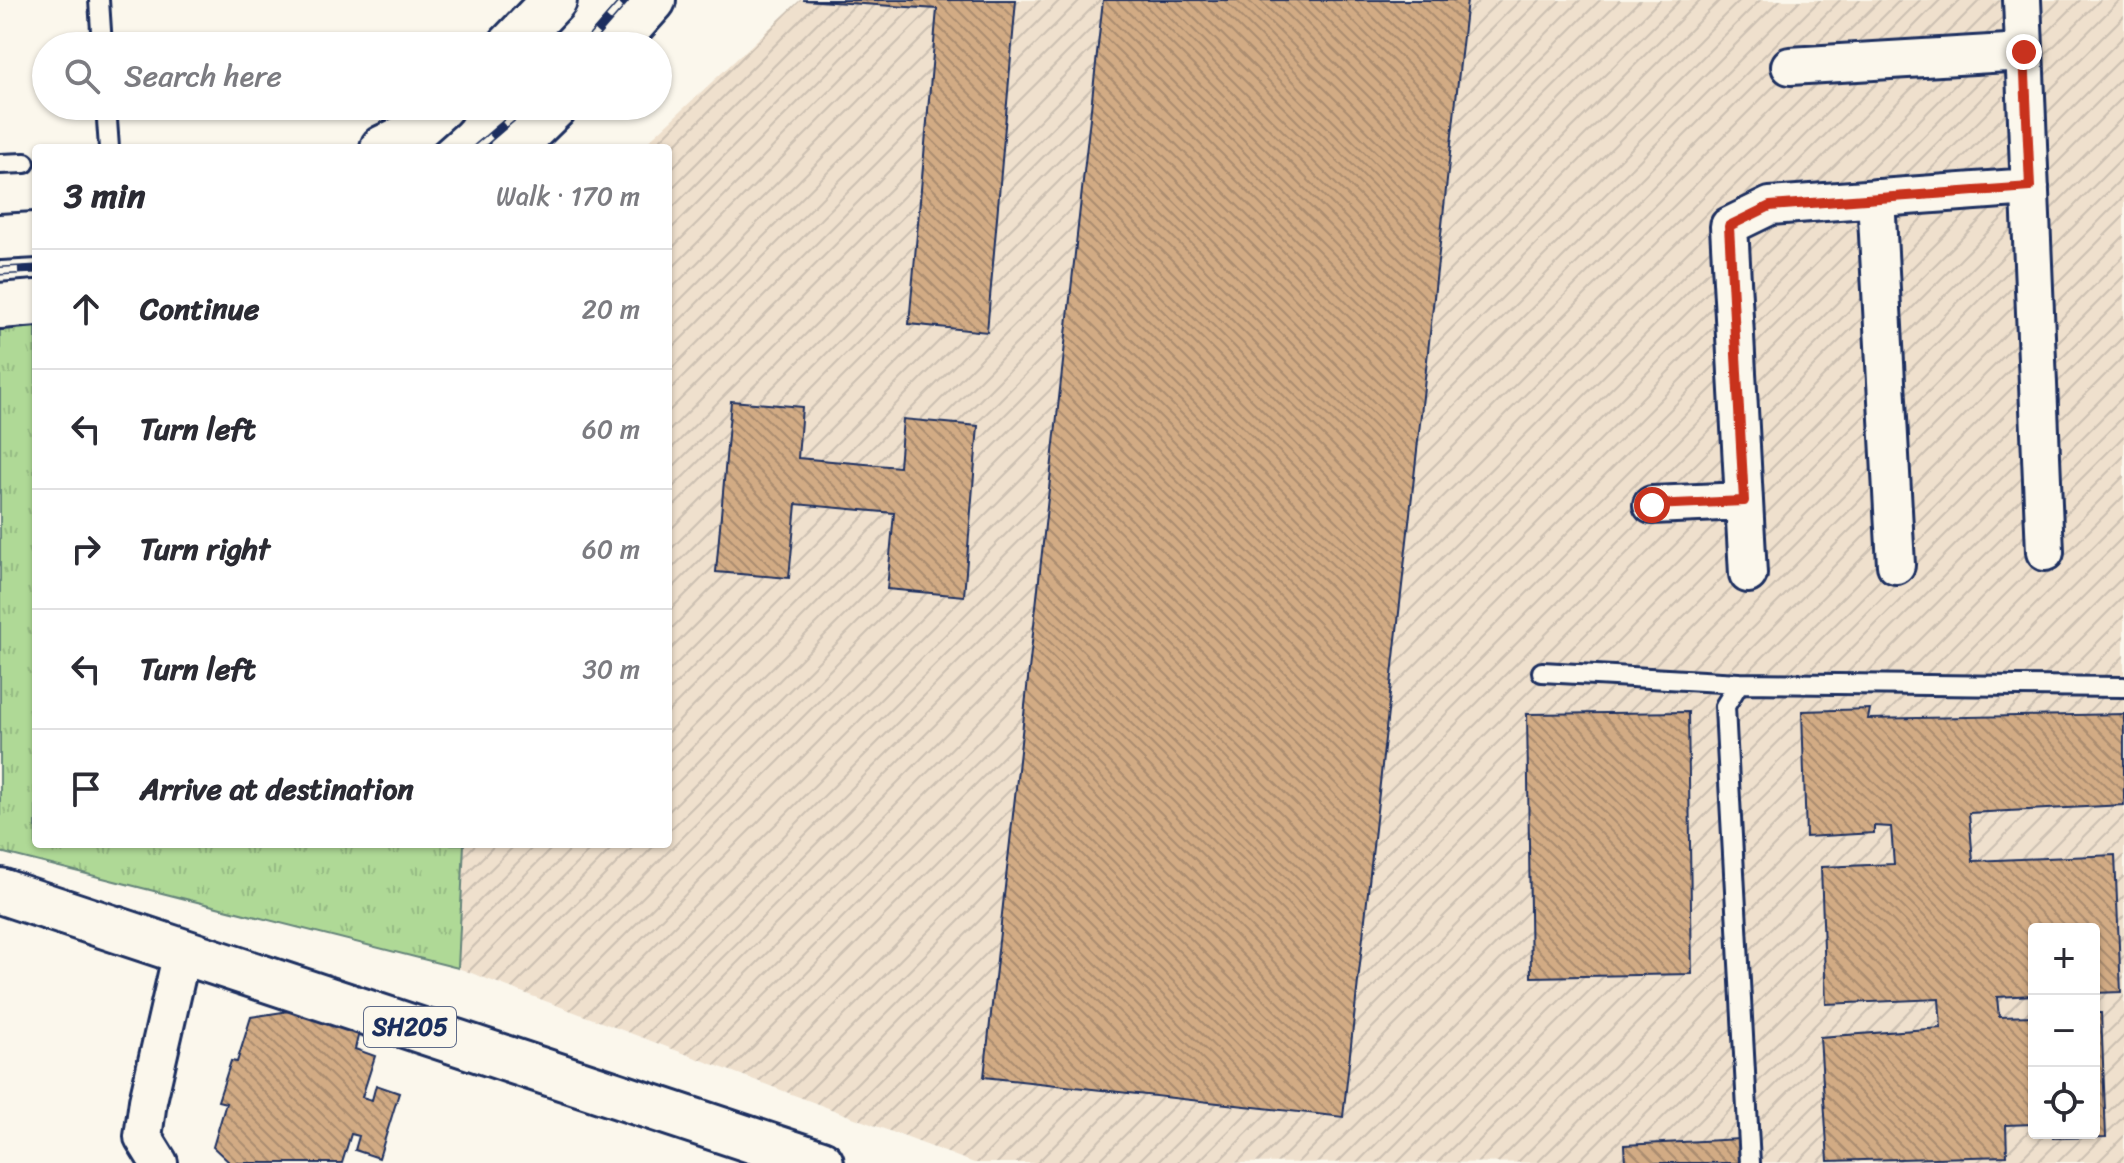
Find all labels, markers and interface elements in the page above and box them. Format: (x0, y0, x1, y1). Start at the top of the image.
search box (32, 32, 672, 120)
route end (2006, 34, 2042, 70)
text: Search here (124, 49, 282, 103)
icon: search (60, 54, 104, 98)
text: 3 min (64, 166, 145, 226)
text: Walk · 170 m (496, 173, 640, 219)
text: Continue (140, 282, 259, 336)
text: 20 m (582, 286, 640, 332)
icon: ahead (64, 287, 108, 331)
text: Turn left (140, 402, 256, 456)
text: 60 m (582, 406, 640, 452)
icon: left (64, 407, 108, 451)
route start (1634, 487, 1670, 523)
text: Turn right (140, 522, 270, 576)
text: 60 m (582, 526, 640, 572)
icon: right (64, 527, 108, 571)
text: Turn left (140, 642, 256, 696)
text: 30 m (583, 646, 640, 692)
icon: left (64, 647, 108, 691)
text: Arrive at destination (140, 762, 414, 816)
icon: arrive (64, 767, 108, 811)
map controls (2028, 923, 2100, 1139)
button: + (2028, 923, 2100, 995)
button: − (2028, 995, 2100, 1067)
road number: SH205 (364, 1007, 456, 1047)
button: locate (2028, 1067, 2100, 1139)

